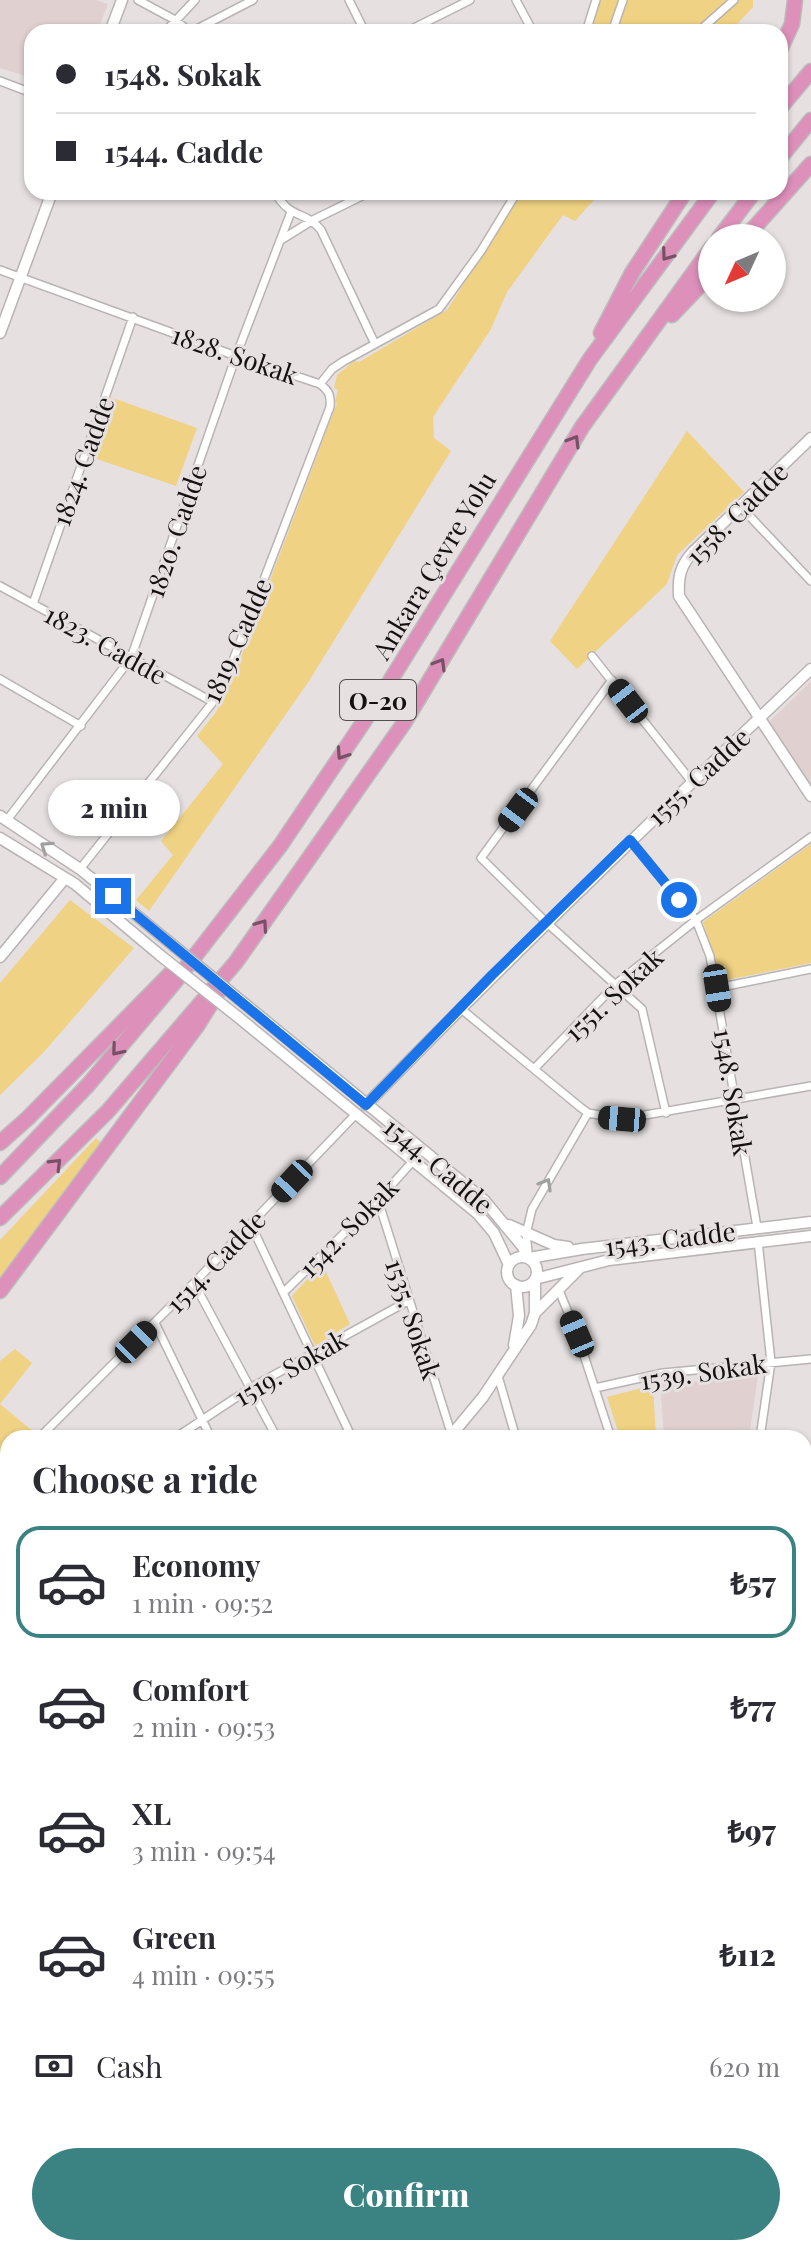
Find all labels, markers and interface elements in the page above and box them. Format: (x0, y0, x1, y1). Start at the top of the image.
text: 1548. Sokak (104, 54, 261, 94)
text: 1544. Cadde (104, 131, 263, 171)
north arrow (698, 224, 786, 312)
map controls (698, 224, 786, 312)
one-way arrow (662, 246, 677, 261)
street label: 1828. Sokak (167, 316, 304, 392)
street label: 1824. Cadde (42, 391, 122, 531)
one-way arrow (564, 435, 579, 450)
street label: 1558. Cadde (677, 454, 795, 572)
street label: 1820. Cadde (136, 460, 214, 602)
street label: Ankara Çevre Yolu (363, 465, 503, 666)
street label: 1819. Cadde (193, 572, 279, 708)
street label: 1823. Cadde (39, 596, 173, 692)
one-way arrow (430, 658, 445, 673)
car (604, 675, 652, 727)
road number: O-20 (340, 680, 416, 720)
street label: 1555. Cadde (639, 719, 757, 833)
one-way arrow (337, 745, 352, 760)
callout: 2 min (47, 780, 179, 836)
car (494, 784, 542, 836)
text: 2 min (80, 790, 148, 825)
one-way arrow (41, 841, 55, 856)
route end (95, 878, 131, 914)
route start (661, 882, 697, 918)
one-way arrow (252, 920, 267, 934)
street label: 1551. Sokak (556, 939, 670, 1049)
car (701, 962, 733, 1014)
street label: 1548. Sokak (707, 1026, 761, 1159)
one-way arrow (112, 1041, 127, 1055)
car (597, 1105, 647, 1133)
street label: 1544. Cadde (377, 1109, 501, 1221)
car (267, 1155, 317, 1207)
one-way arrow (47, 1159, 61, 1173)
street label: 1542. Sokak (290, 1169, 406, 1285)
one-way arrow (536, 1178, 552, 1193)
street label: 1514. Cadde (157, 1202, 273, 1320)
street label: 1543. Cadde (603, 1213, 737, 1263)
street label: 1535. Sokak (378, 1254, 450, 1384)
car (557, 1307, 597, 1361)
car (111, 1317, 161, 1367)
street label: 1519. Sokak (227, 1320, 354, 1413)
street label: 1539. Sokak (637, 1345, 769, 1397)
text: Choose a ride (32, 1454, 258, 1502)
text: Economy (132, 1545, 261, 1585)
icon: car (36, 1546, 108, 1618)
text: ₺57 (730, 1562, 776, 1602)
text: 1 min · 09:52 (132, 1585, 273, 1620)
text: Comfort (132, 1669, 249, 1709)
icon: car (36, 1670, 108, 1742)
text: ₺77 (731, 1686, 776, 1726)
text: 2 min · 09:53 (132, 1709, 275, 1744)
text: XL (132, 1793, 171, 1833)
icon: car (36, 1794, 108, 1866)
text: ₺97 (728, 1810, 776, 1850)
text: 3 min · 09:54 (132, 1833, 276, 1868)
text: Green (132, 1917, 216, 1957)
icon: car (36, 1918, 108, 1990)
text: ₺112 (719, 1934, 776, 1974)
text: 4 min · 09:55 (132, 1957, 275, 1992)
icon: cash (32, 2044, 76, 2088)
text: Cash (96, 2046, 163, 2086)
text: 620 m (709, 2049, 780, 2084)
button: Confirm (32, 2148, 780, 2240)

